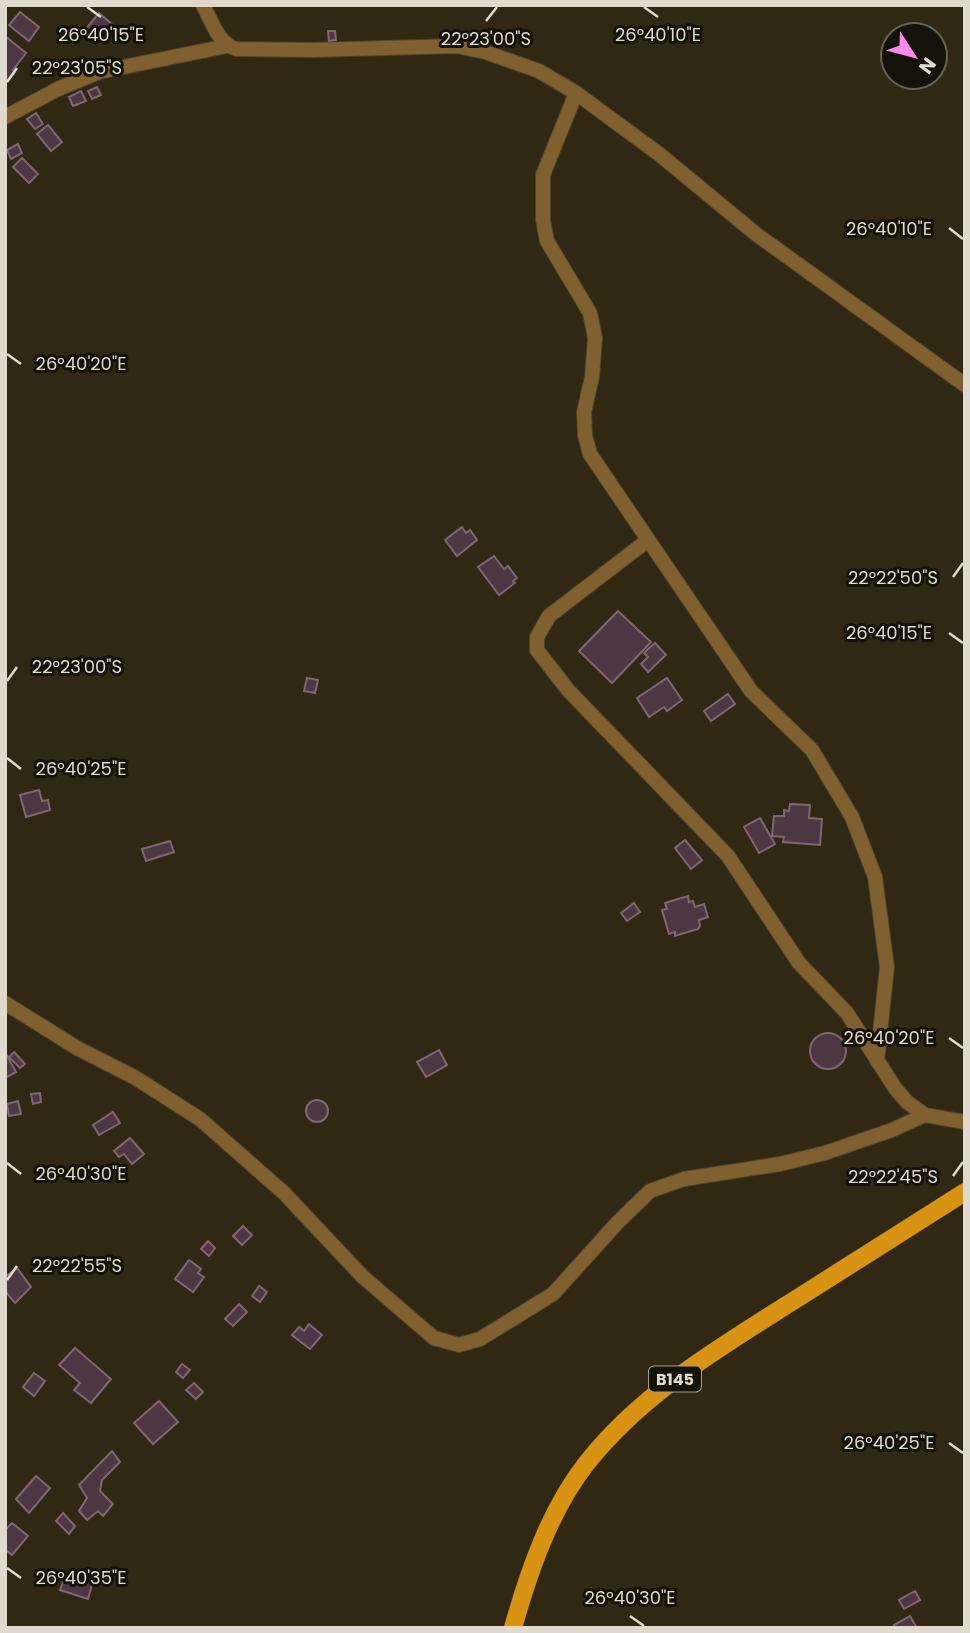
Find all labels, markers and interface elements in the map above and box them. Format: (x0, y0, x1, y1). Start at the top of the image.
north arrow (879, 21, 949, 91)
text: 26°40'15"E (58, 22, 144, 47)
text: 26°40'10"E (615, 22, 701, 47)
text: 22°23'00"S (441, 26, 531, 51)
text: N (912, 52, 942, 79)
text: 22°23'05"S (32, 55, 122, 80)
text: 26°40'10"E (846, 216, 932, 241)
text: 26°40'20"E (36, 351, 126, 376)
text: 22°22'50"S (848, 565, 938, 590)
text: 26°40'15"E (846, 620, 932, 645)
text: 22°23'00"S (32, 654, 122, 679)
text: 26°40'25"E (36, 756, 126, 781)
text: 26°40'20"E (844, 1025, 934, 1050)
text: 26°40'30"E (35, 1161, 127, 1186)
text: 22°22'45"S (848, 1164, 938, 1189)
text: 22°22'55"S (32, 1253, 122, 1278)
road number: B145 (649, 1366, 701, 1392)
text: 26°40'25"E (844, 1430, 934, 1455)
text: 26°40'35"E (35, 1565, 127, 1590)
text: 26°40'30"E (584, 1585, 676, 1610)

